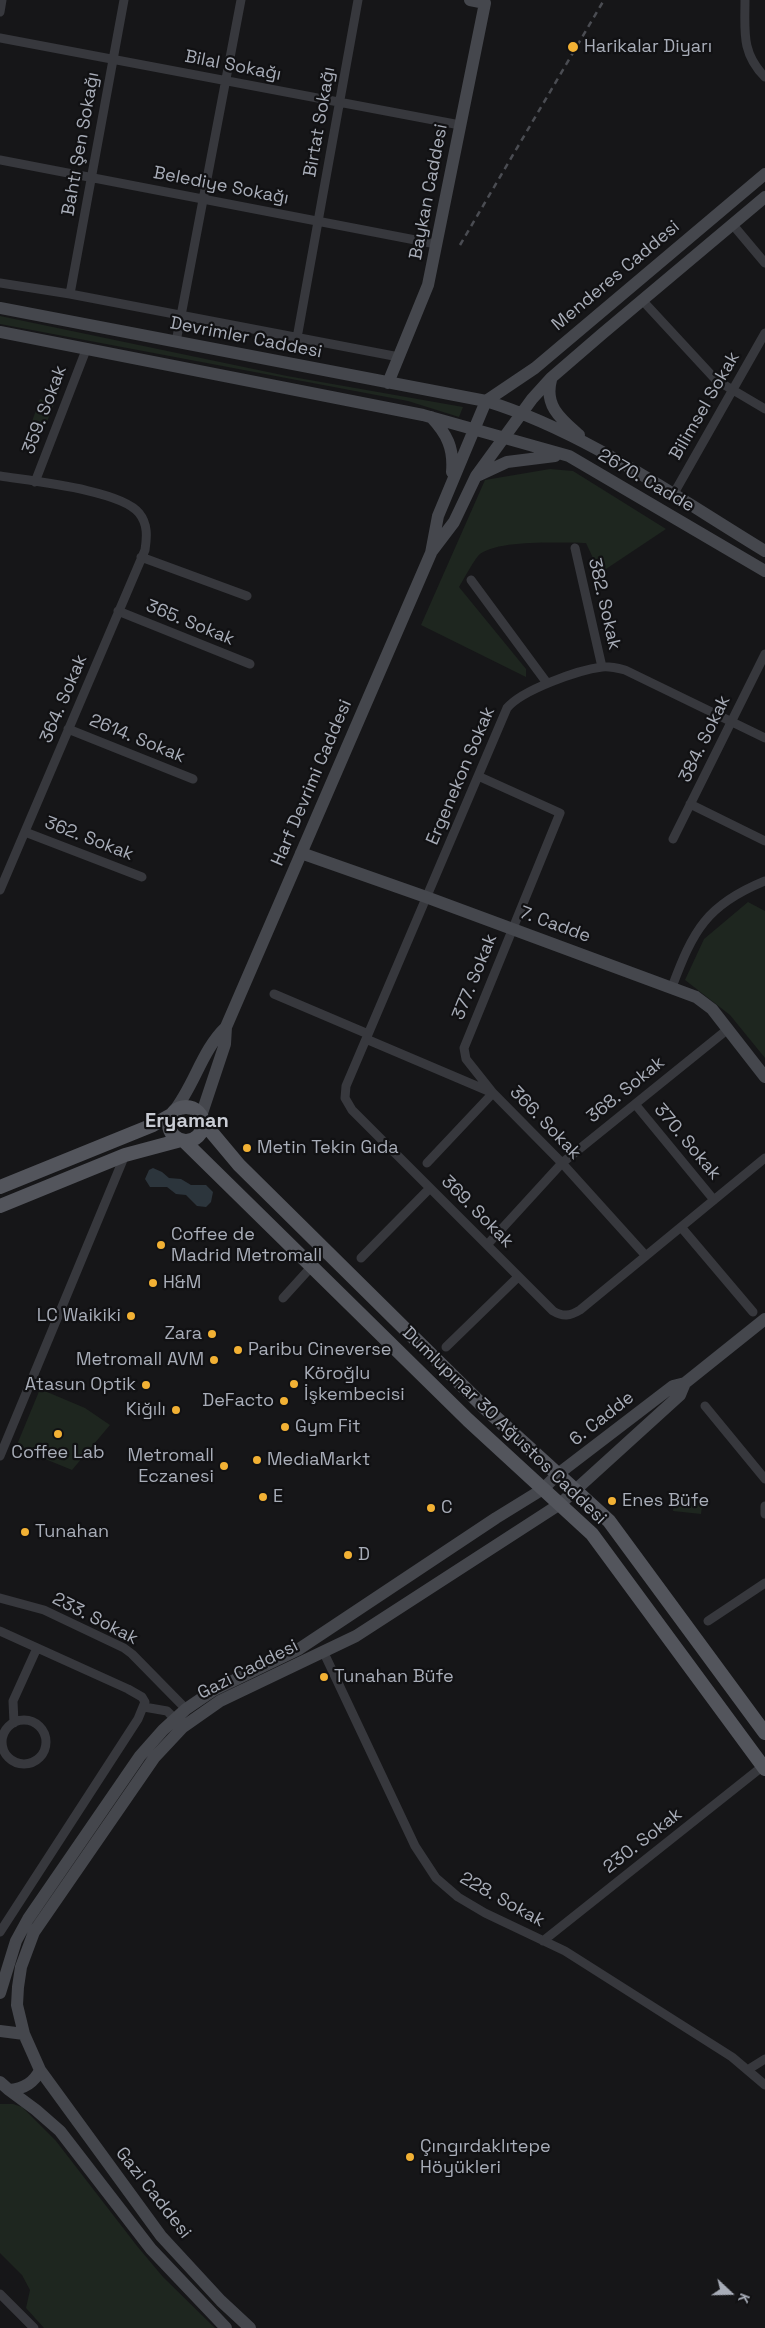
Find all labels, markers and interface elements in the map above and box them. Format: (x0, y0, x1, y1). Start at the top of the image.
place label: Harikalar Diyarı (584, 36, 712, 58)
marker: Harikalar Diyarı (566, 40, 580, 54)
street label: Bilal Sokağı (183, 46, 283, 86)
street label: Birtat Sokağı (300, 65, 340, 179)
street label: Bahtı Şen Sokağı (58, 71, 104, 217)
street label: Baykan Caddesi (405, 122, 453, 262)
street label: Belediye Sokağı (151, 162, 291, 210)
street label: Menderes Caddesi (548, 216, 684, 336)
street label: Devrimler Caddesi (168, 313, 324, 363)
street label: Bilimsel Sokak (665, 348, 745, 464)
street label: 359. Sokak (18, 363, 72, 457)
street label: 2670. Cadde (594, 445, 698, 517)
street label: 382. Sokak (583, 556, 625, 652)
street label: 365. Sokak (143, 595, 237, 651)
street label: 364. Sokak (36, 652, 92, 746)
street label: 384. Sokak (675, 692, 735, 786)
street label: Harf Devrimi Caddesi (267, 697, 357, 869)
street label: Ergenekon Sokak (422, 704, 500, 848)
street label: 2614. Sokak (86, 710, 188, 768)
street label: 362. Sokak (41, 812, 137, 866)
street label: 7. Cadde (517, 902, 593, 948)
street label: 377. Sokak (448, 931, 502, 1023)
street label: 368. Sokak (583, 1052, 669, 1128)
street label: 366. Sokak (505, 1082, 585, 1164)
street label: 370. Sokak (649, 1099, 725, 1185)
district label: Eryaman (145, 1110, 229, 1134)
place label: Metin Tekin Gıda (257, 1137, 399, 1159)
marker: Metin Tekin Gıda (241, 1142, 253, 1154)
street label: 369. Sokak (436, 1171, 518, 1253)
place label: Coffee de Madrid Metromall (171, 1224, 322, 1266)
marker: Coffee de Madrid Metromall (155, 1239, 167, 1251)
place label: H&M (163, 1272, 201, 1294)
marker: H&M (147, 1277, 159, 1289)
place label: LC Waikiki (37, 1305, 121, 1327)
marker: LC Waikiki (125, 1310, 137, 1322)
place label: Zara (164, 1323, 202, 1345)
street label: Dumlupınar 30 Ağustos Caddesi (397, 1323, 611, 1529)
marker: Zara (206, 1328, 218, 1340)
place label: Paribu Cineverse (248, 1339, 391, 1361)
marker: Paribu Cineverse (232, 1344, 244, 1356)
place label: Metromall AVM (76, 1349, 204, 1371)
marker: Metromall AVM (208, 1354, 220, 1366)
place label: Köroğlu İşkembecisi (304, 1363, 405, 1406)
place label: Atasun Optik (25, 1374, 136, 1396)
marker: Köroğlu İşkembecisi (288, 1378, 300, 1390)
marker: Atasun Optik (140, 1379, 152, 1391)
street label: 6. Cadde (566, 1387, 638, 1451)
place label: DeFacto (202, 1390, 274, 1412)
marker: DeFacto (278, 1395, 290, 1407)
place label: Kiğılı (126, 1399, 166, 1421)
marker: Kiğılı (170, 1404, 182, 1416)
place label: Gym Fit (295, 1416, 360, 1438)
marker: Gym Fit (279, 1421, 291, 1433)
marker: Coffee Lab (52, 1428, 64, 1440)
place label: Coffee Lab (11, 1442, 105, 1464)
place label: Metromall Eczanesi (128, 1445, 214, 1488)
place label: MediaMarkt (267, 1449, 370, 1471)
marker: MediaMarkt (251, 1454, 263, 1466)
marker: Metromall Eczanesi (218, 1460, 230, 1472)
place label: E (273, 1486, 283, 1508)
place label: Enes Büfe (622, 1490, 709, 1512)
marker: E (257, 1491, 269, 1503)
marker: Enes Büfe (606, 1495, 618, 1507)
place label: C (441, 1497, 453, 1519)
marker: C (425, 1502, 437, 1514)
place label: Tunahan (35, 1521, 109, 1543)
marker: Tunahan (19, 1526, 31, 1538)
place label: D (358, 1544, 370, 1566)
marker: D (342, 1549, 354, 1561)
street label: 233. Sokak (48, 1588, 142, 1650)
street label: Gazi Caddesi (194, 1635, 302, 1705)
place label: Tunahan Büfe (334, 1666, 454, 1688)
marker: Tunahan Büfe (318, 1671, 330, 1683)
street label: 230. Sokak (599, 1804, 687, 1878)
street label: 228. Sokak (456, 1868, 548, 1932)
place label: Çıngırdaklıtepe Höyükleri (420, 2136, 551, 2178)
street label: Gazi Caddesi (111, 2143, 195, 2243)
marker: Çıngırdaklıtepe Höyükleri (404, 2151, 416, 2163)
north arrow (705, 2268, 755, 2318)
text: K (734, 2291, 754, 2306)

